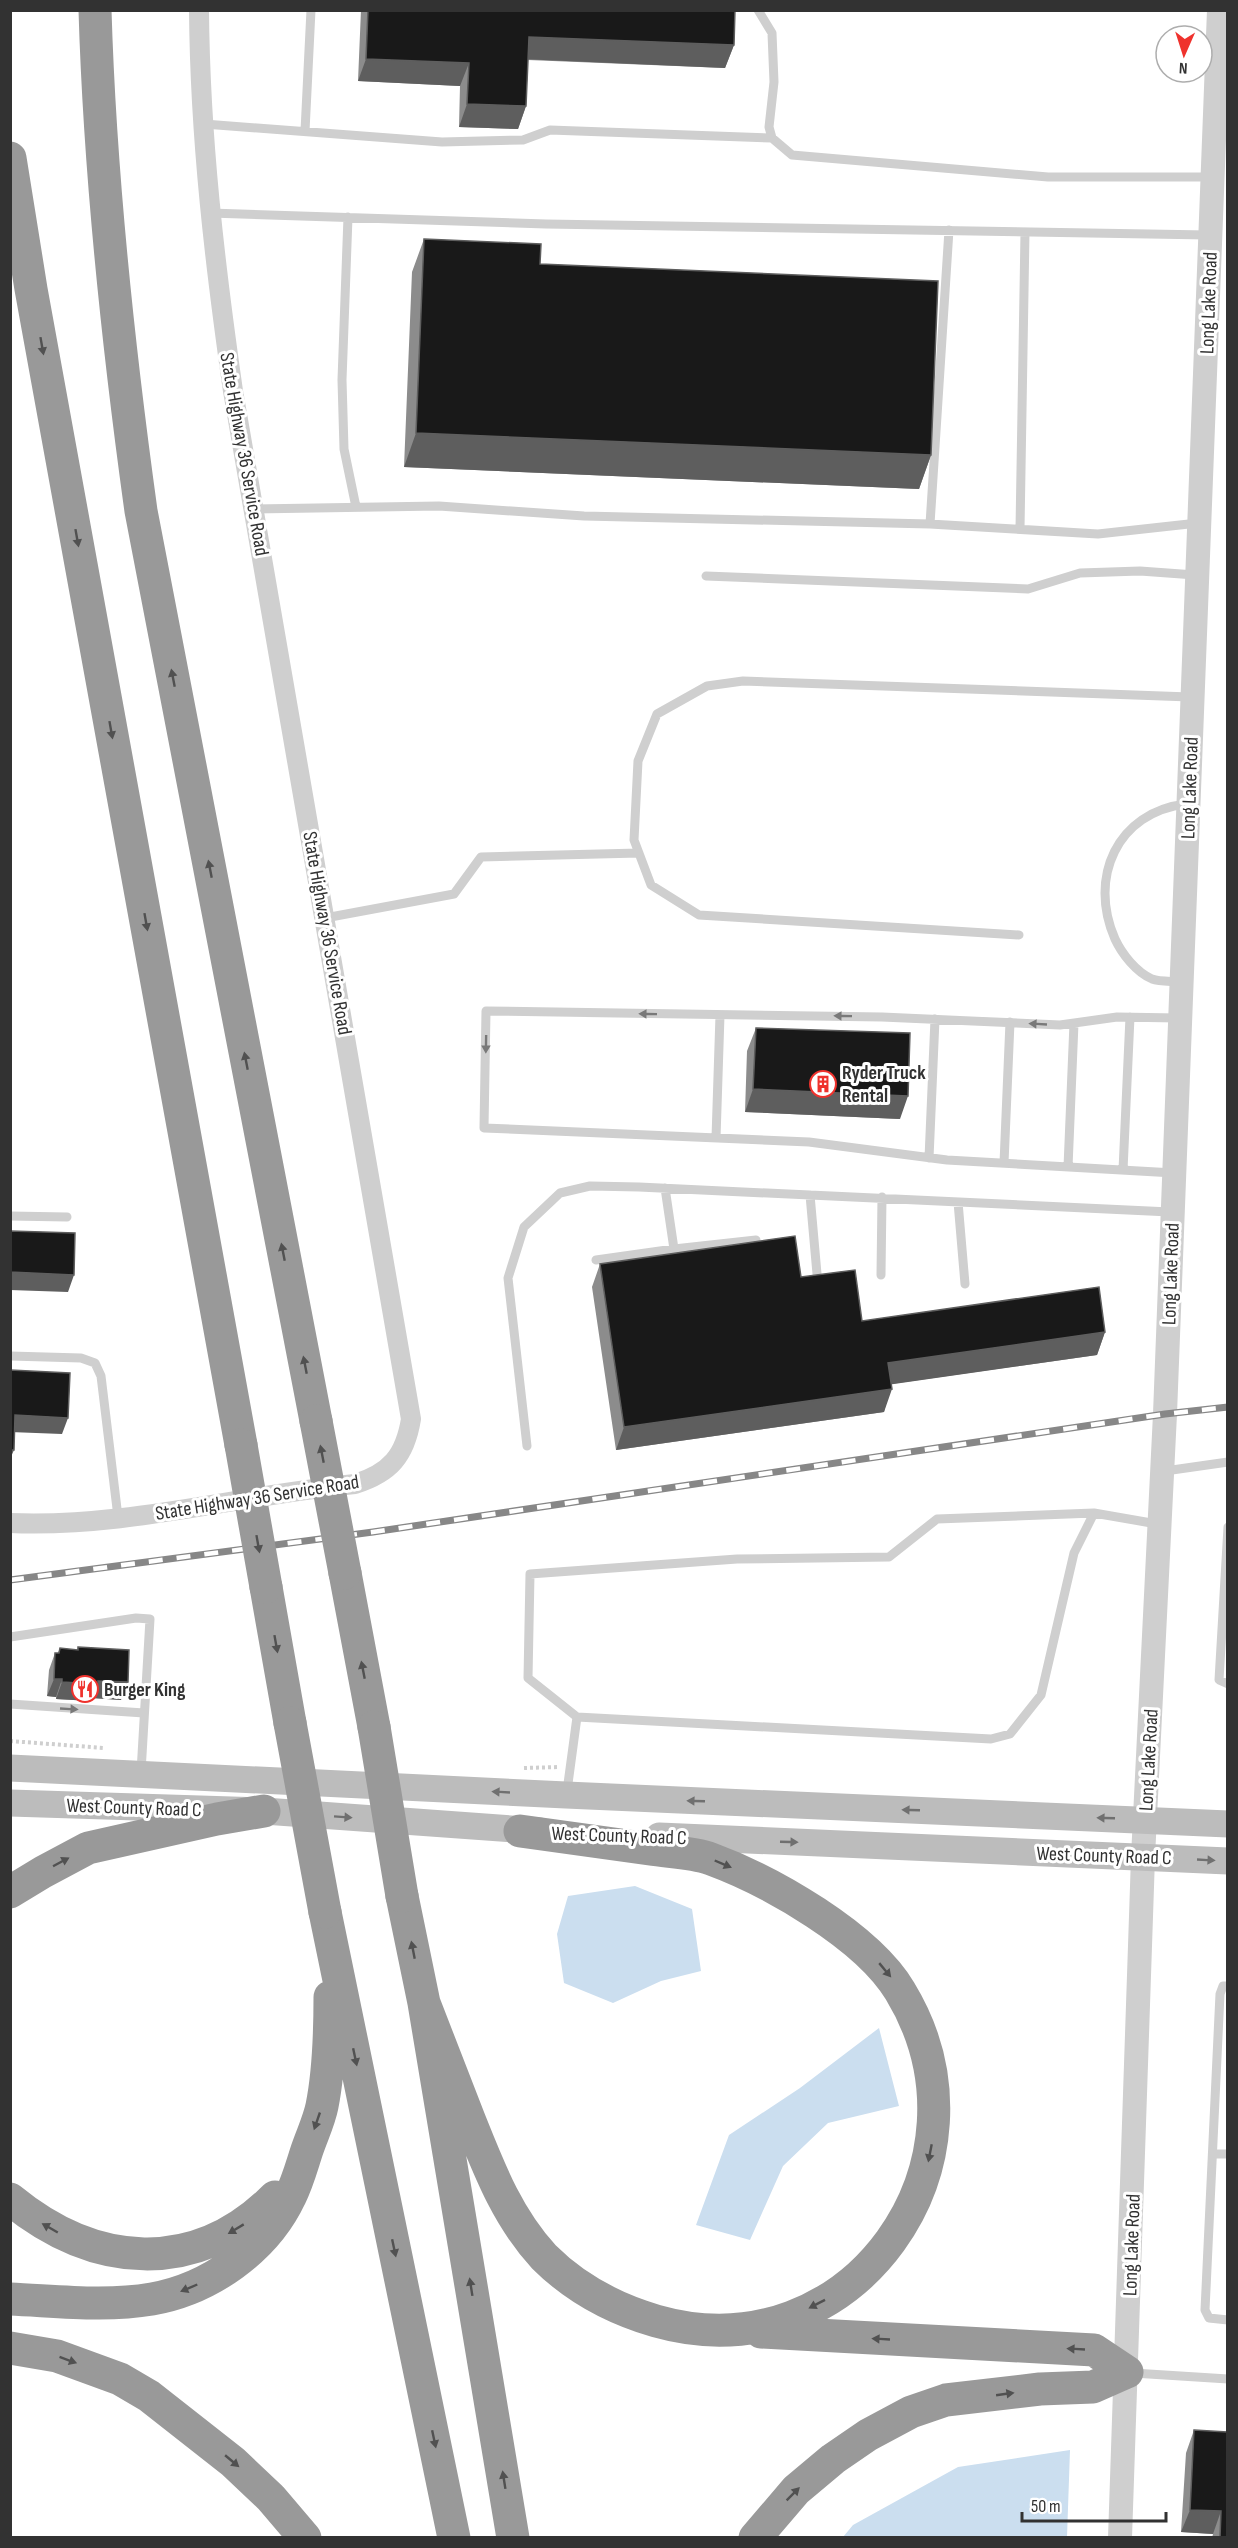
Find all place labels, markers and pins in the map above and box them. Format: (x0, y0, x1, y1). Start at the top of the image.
place label: Ryder Truck Rental (842, 1061, 926, 1108)
building icon: Ryder Truck Rental (808, 1069, 838, 1099)
restaurant icon: Burger King (70, 1674, 100, 1704)
place label: Burger King (104, 1678, 186, 1702)

